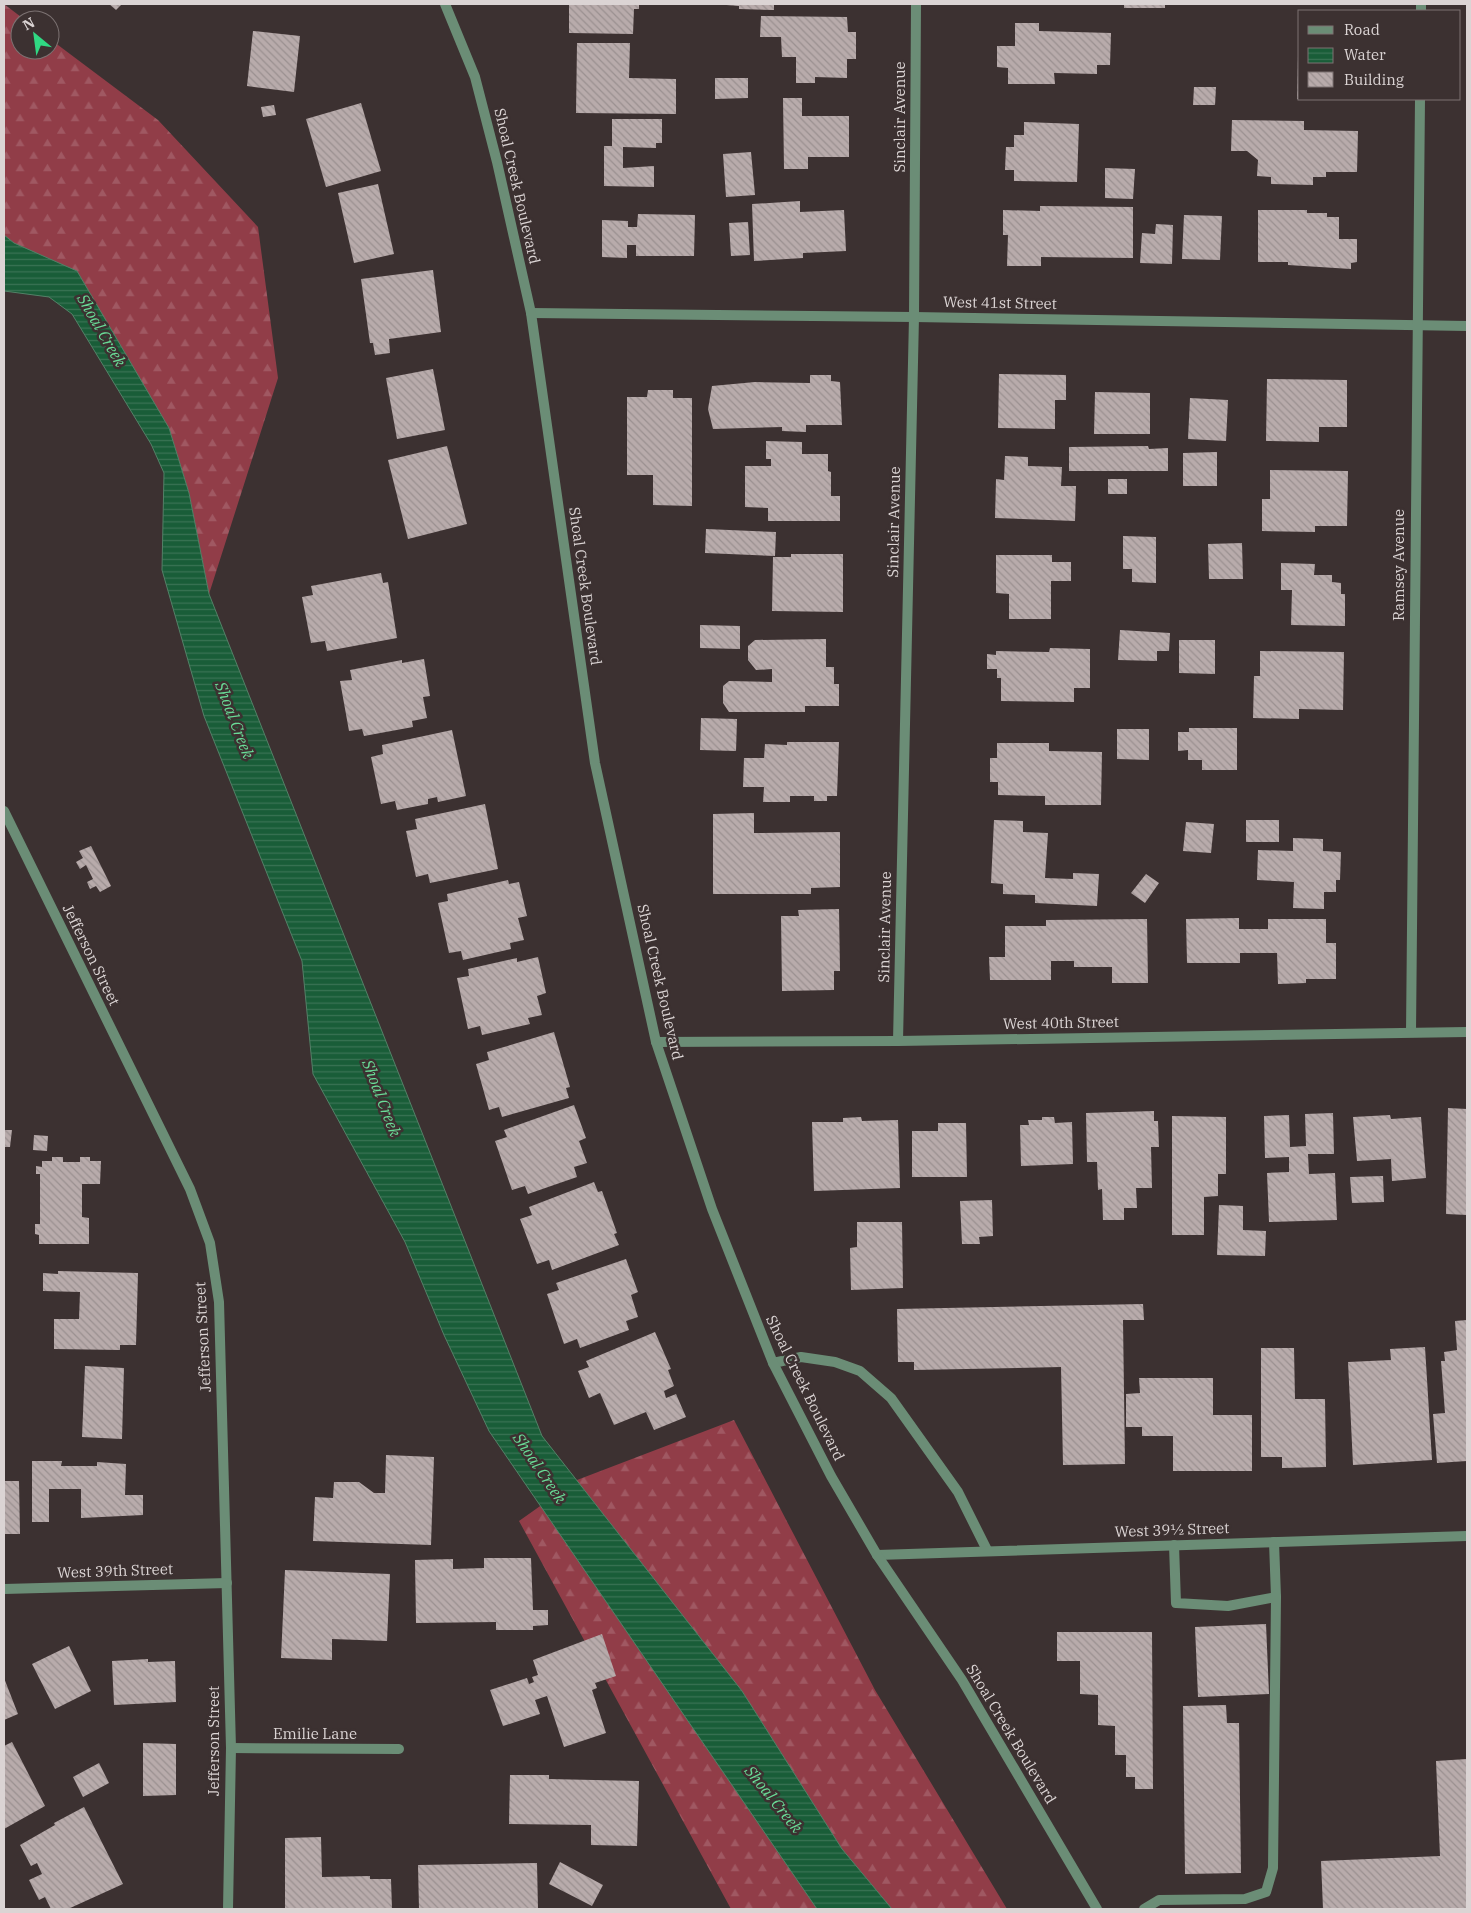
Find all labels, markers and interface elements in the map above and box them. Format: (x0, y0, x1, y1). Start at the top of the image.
north arrow (10, 10, 60, 60)
legend (1298, 10, 1461, 100)
text: N (19, 13, 38, 34)
text: Road (1344, 20, 1380, 39)
text: Water (1344, 45, 1386, 64)
street label: Sinclair Avenue (890, 61, 909, 173)
text: Building (1344, 70, 1404, 89)
street label: Shoal Creek Boulevard (490, 106, 545, 266)
water label: Shoal Creek (73, 289, 131, 371)
street label: West 41st Street (943, 292, 1057, 313)
street label: Sinclair Avenue (883, 466, 904, 578)
street label: Shoal Creek Boulevard (565, 506, 606, 666)
street label: Ramsey Avenue (1389, 509, 1408, 621)
water label: Shoal Creek (211, 678, 259, 762)
street label: Sinclair Avenue (874, 871, 895, 983)
street label: Jefferson Street (59, 901, 124, 1009)
street label: Shoal Creek Boulevard (633, 902, 688, 1062)
street label: West 40th Street (1003, 1012, 1119, 1033)
water label: Shoal Creek (358, 1056, 406, 1140)
street label: Jefferson Street (190, 1281, 215, 1393)
street label: Shoal Creek Boulevard (762, 1312, 849, 1464)
water label: Shoal Creek (508, 1428, 571, 1508)
street label: West 39½ Street (1114, 1518, 1230, 1541)
street label: West 39th Street (57, 1559, 173, 1582)
street label: Shoal Creek Boulevard (962, 1660, 1061, 1807)
street label: Jefferson Street (204, 1686, 223, 1796)
street label: Emilie Lane (273, 1724, 357, 1743)
water label: Shoal Creek (740, 1760, 808, 1837)

